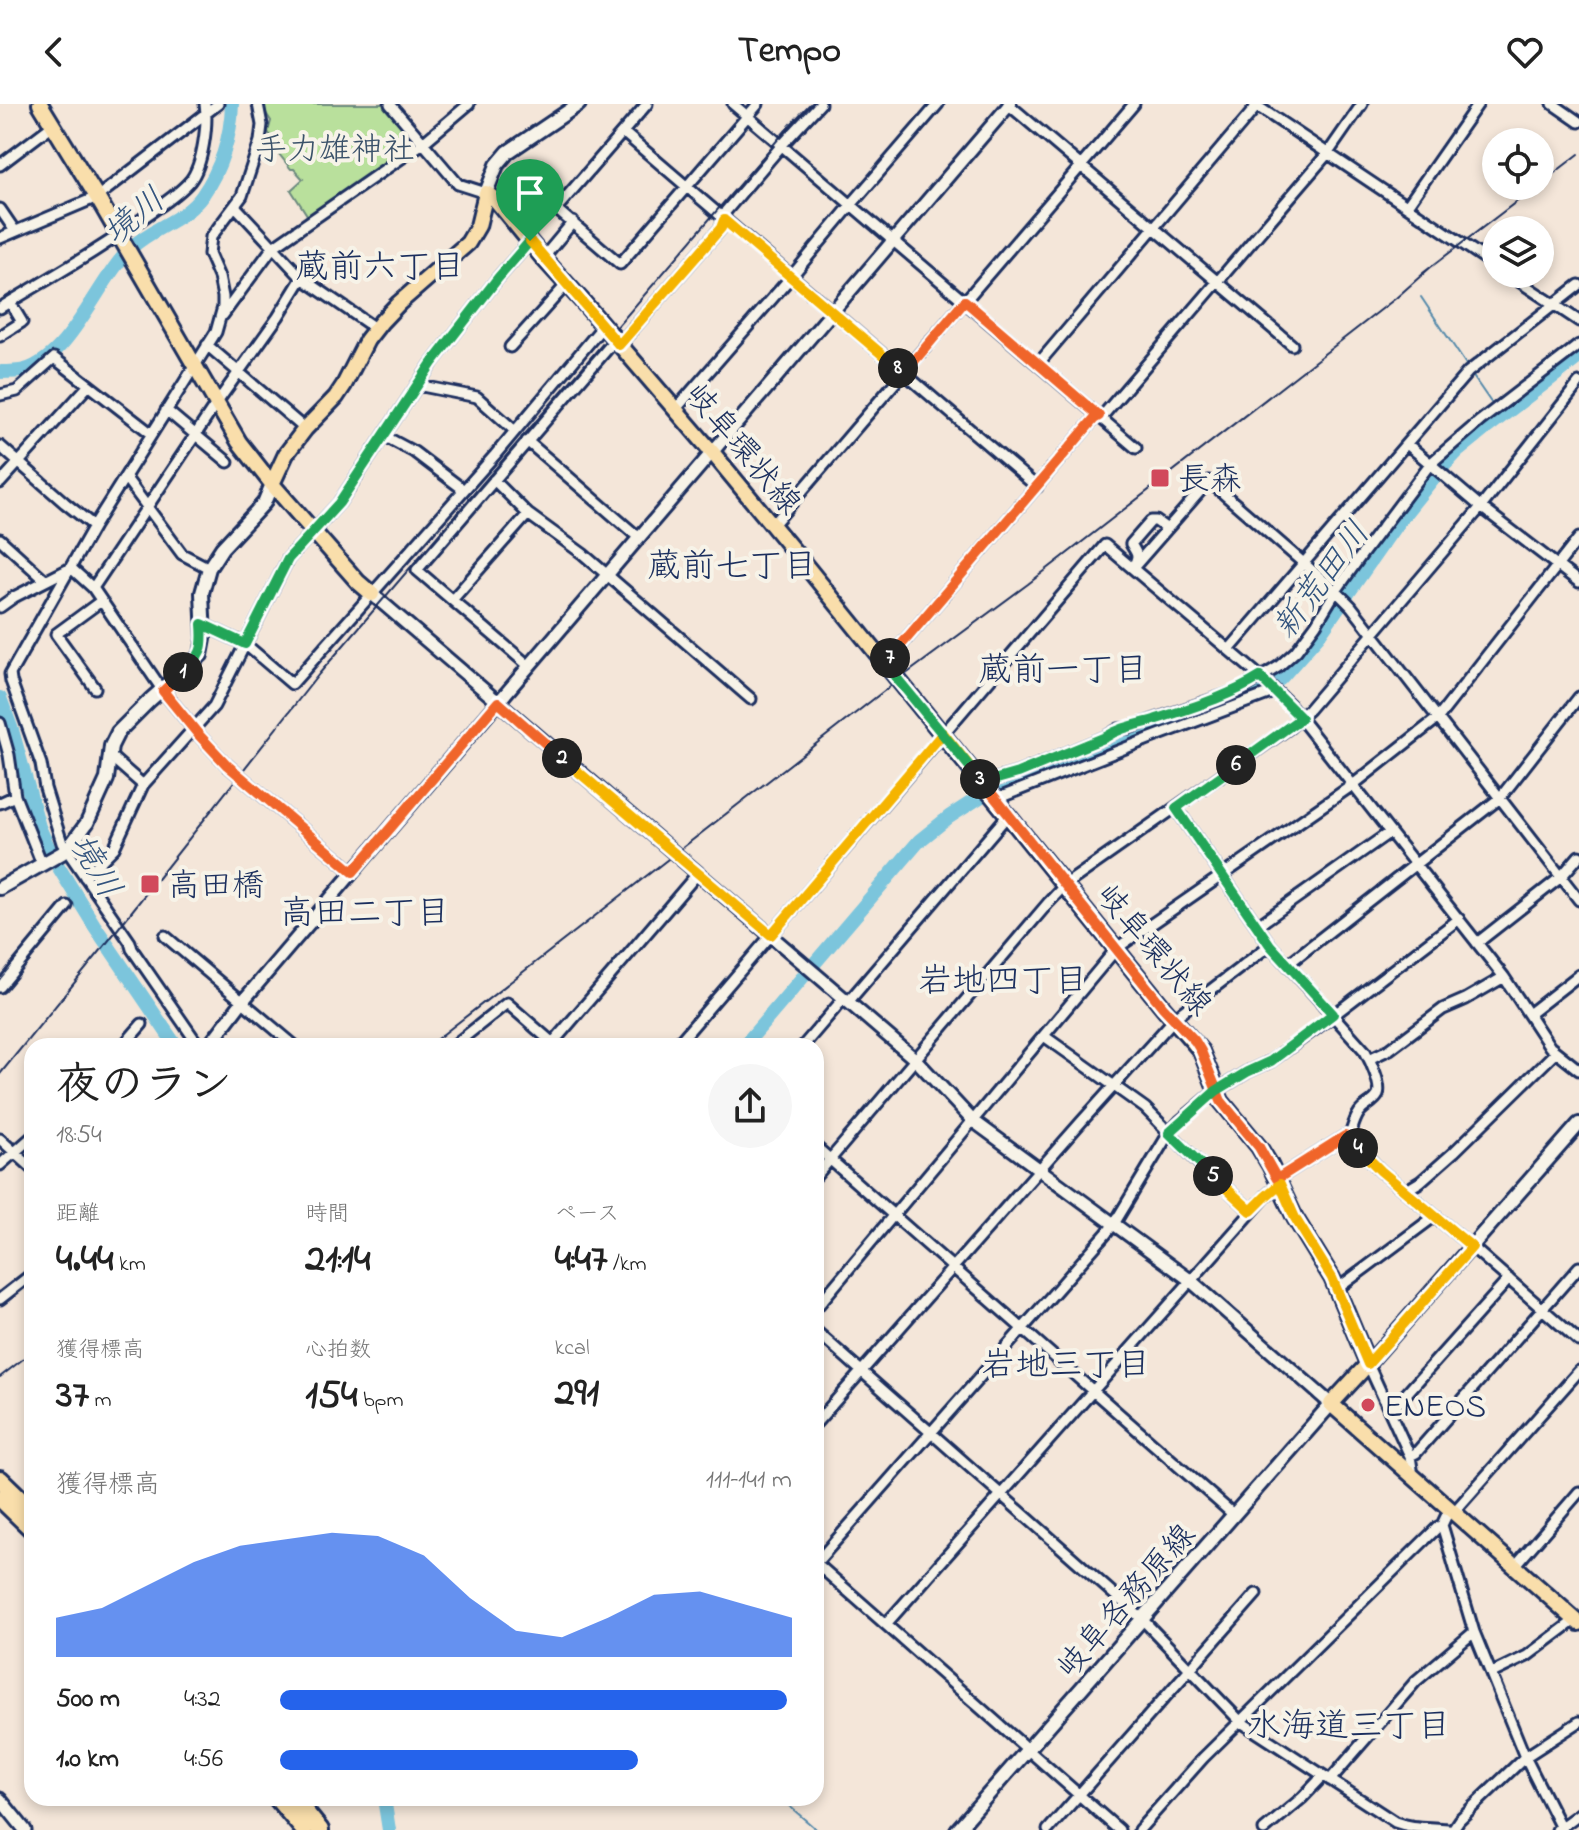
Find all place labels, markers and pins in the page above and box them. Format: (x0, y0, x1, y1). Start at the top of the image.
pin (496, 159, 564, 241)
pin: 8 (878, 348, 918, 388)
place label: 長森 (1178, 458, 1242, 505)
marker: 長森 (1149, 467, 1171, 489)
pin: 7 (870, 638, 910, 678)
pin: 1 (163, 652, 203, 692)
pin: 2 (542, 738, 582, 778)
pin: 6 (1216, 745, 1256, 785)
pin: 3 (960, 759, 1000, 799)
place label: 高田橋 (168, 864, 264, 911)
marker: 高田橋 (139, 873, 161, 895)
pin: 4 (1338, 1128, 1378, 1168)
pin: 5 (1193, 1156, 1233, 1196)
place label: ENEOS (1384, 1385, 1486, 1432)
marker: ENEOS (1359, 1396, 1377, 1414)

